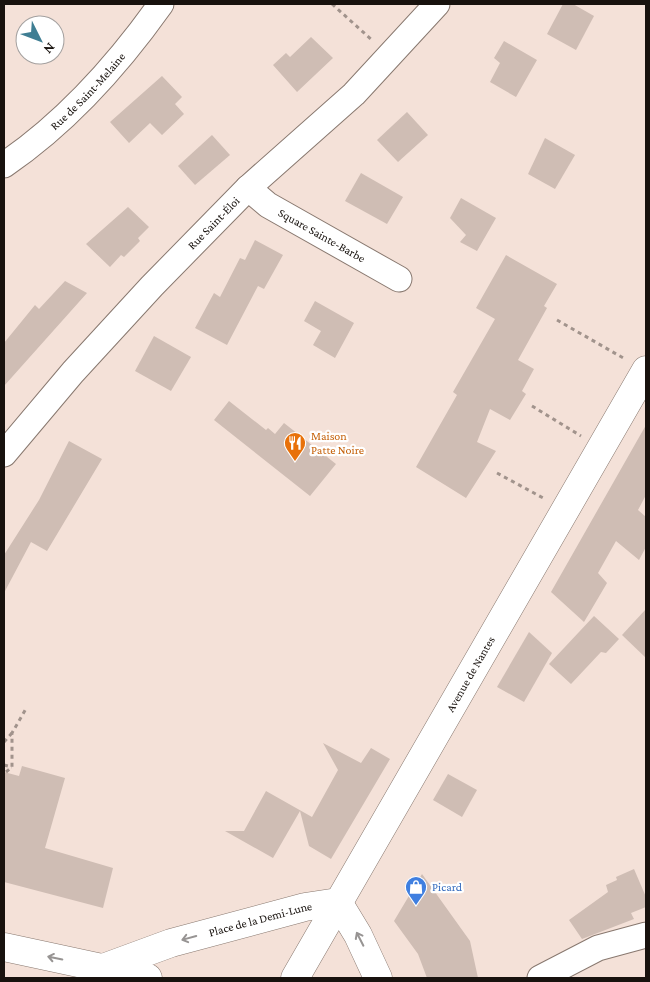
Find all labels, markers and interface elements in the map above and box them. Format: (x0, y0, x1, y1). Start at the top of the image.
north arrow (15, 15, 65, 65)
text: N (40, 40, 59, 58)
street label: Rue de Saint-Melaine (47, 50, 128, 133)
street label: Rue Saint-Éloi (185, 194, 243, 252)
street label: Square Sainte-Barbe (276, 205, 368, 265)
place label: Maison Patte Noire (311, 429, 364, 457)
restaurant icon: Maison Patte Noire (283, 431, 307, 462)
street label: Avenue de Nantes (443, 633, 498, 714)
shop icon: Picard (404, 875, 428, 906)
place label: Picard (432, 880, 463, 894)
street label: Place de la Demi-Lune (207, 899, 313, 940)
one-way arrow (354, 932, 364, 947)
one-way arrow (182, 934, 198, 944)
one-way arrow (47, 952, 63, 962)

